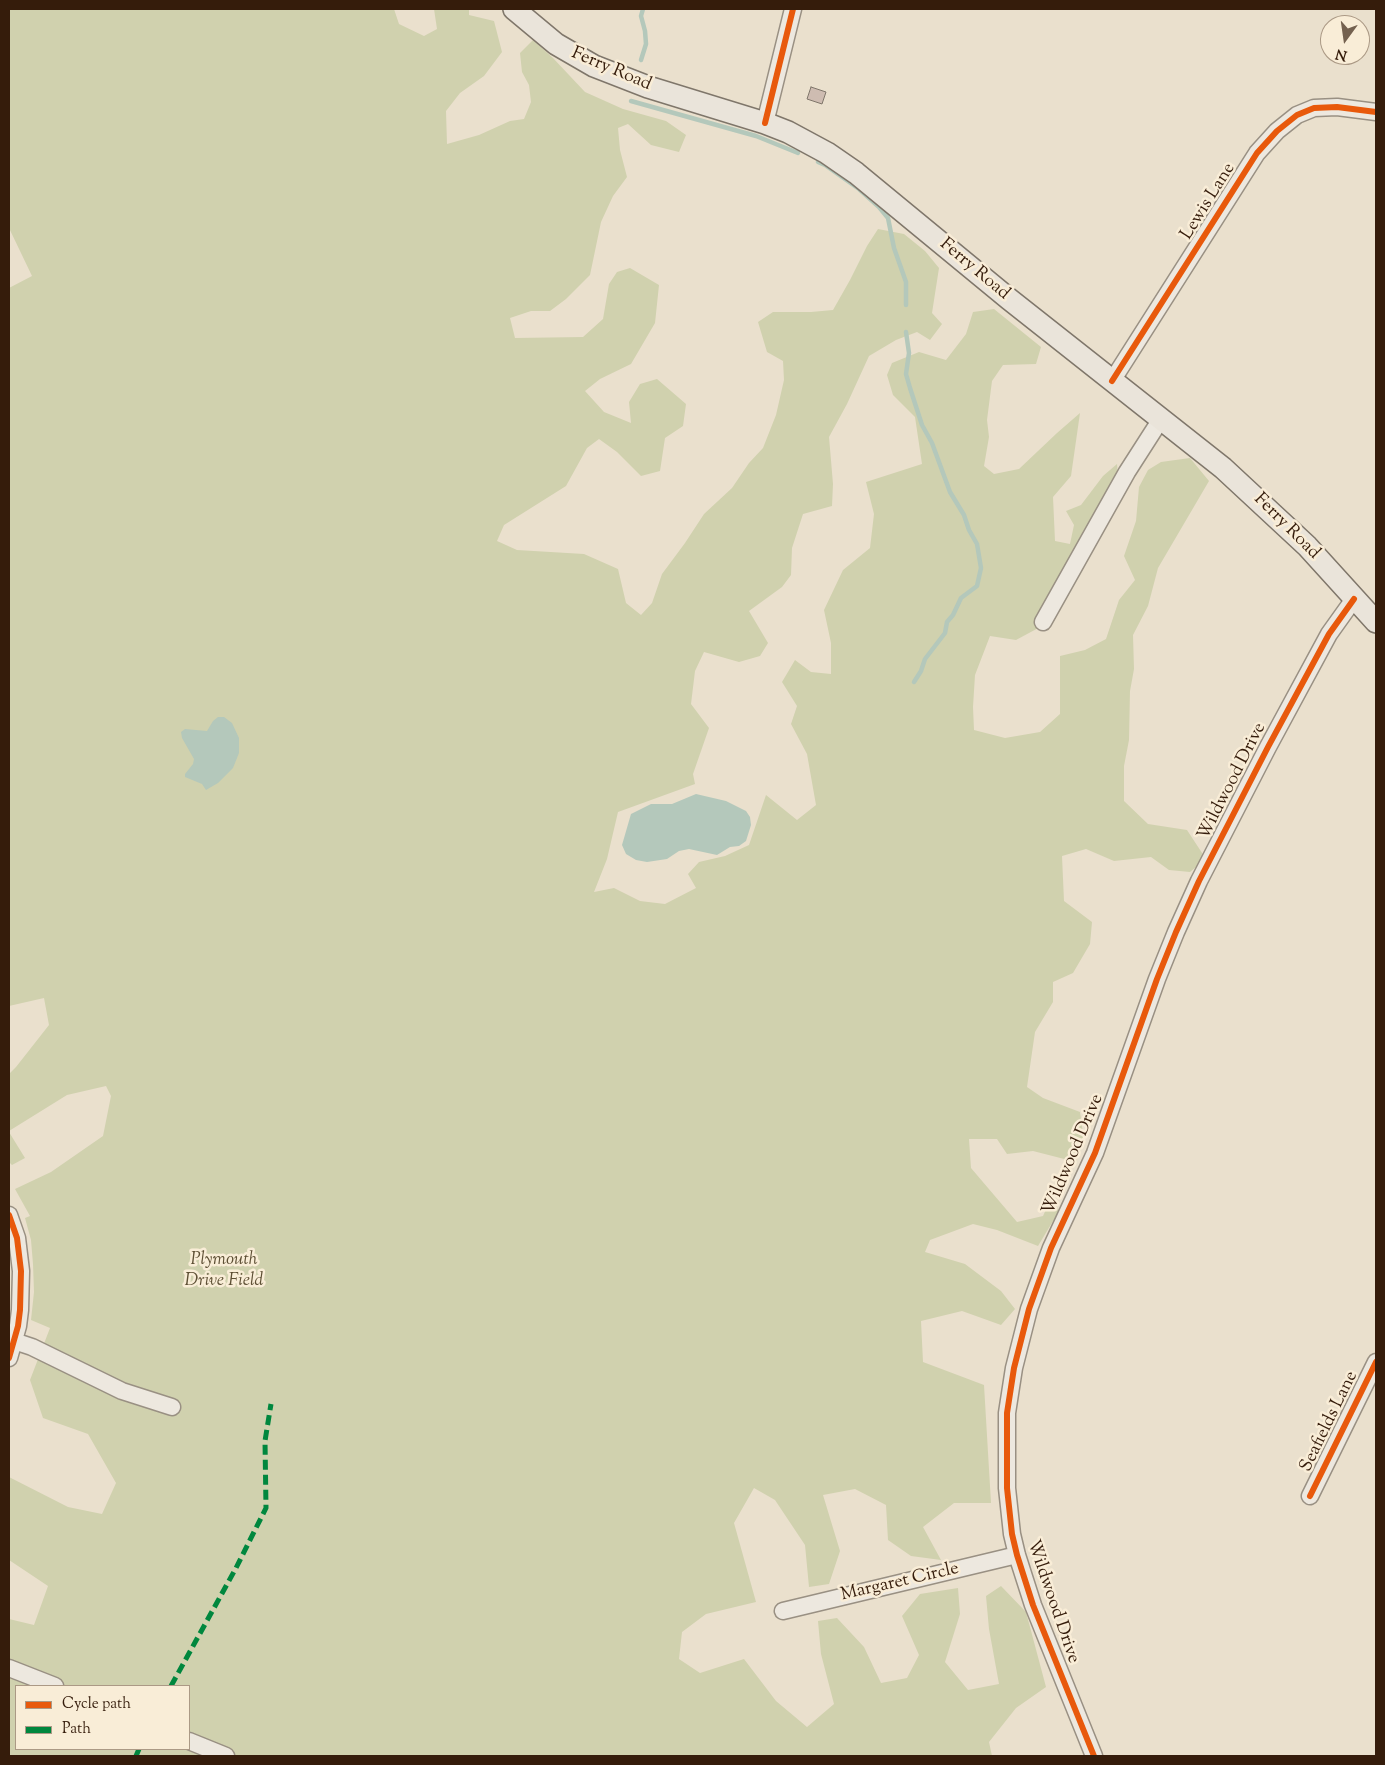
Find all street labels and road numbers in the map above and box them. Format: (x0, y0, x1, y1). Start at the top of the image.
street label: Ferry Road (568, 43, 654, 97)
street label: Lewis Lane (1177, 160, 1241, 244)
street label: Ferry Road (935, 234, 1013, 306)
street label: Ferry Road (1248, 489, 1324, 565)
street label: Wildwood Drive (1194, 720, 1272, 844)
street label: Wildwood Drive (1039, 1091, 1109, 1219)
street label: Seafields Lane (1296, 1368, 1364, 1476)
street label: Wildwood Drive (1021, 1538, 1083, 1666)
street label: Margaret Circle (839, 1559, 961, 1607)

